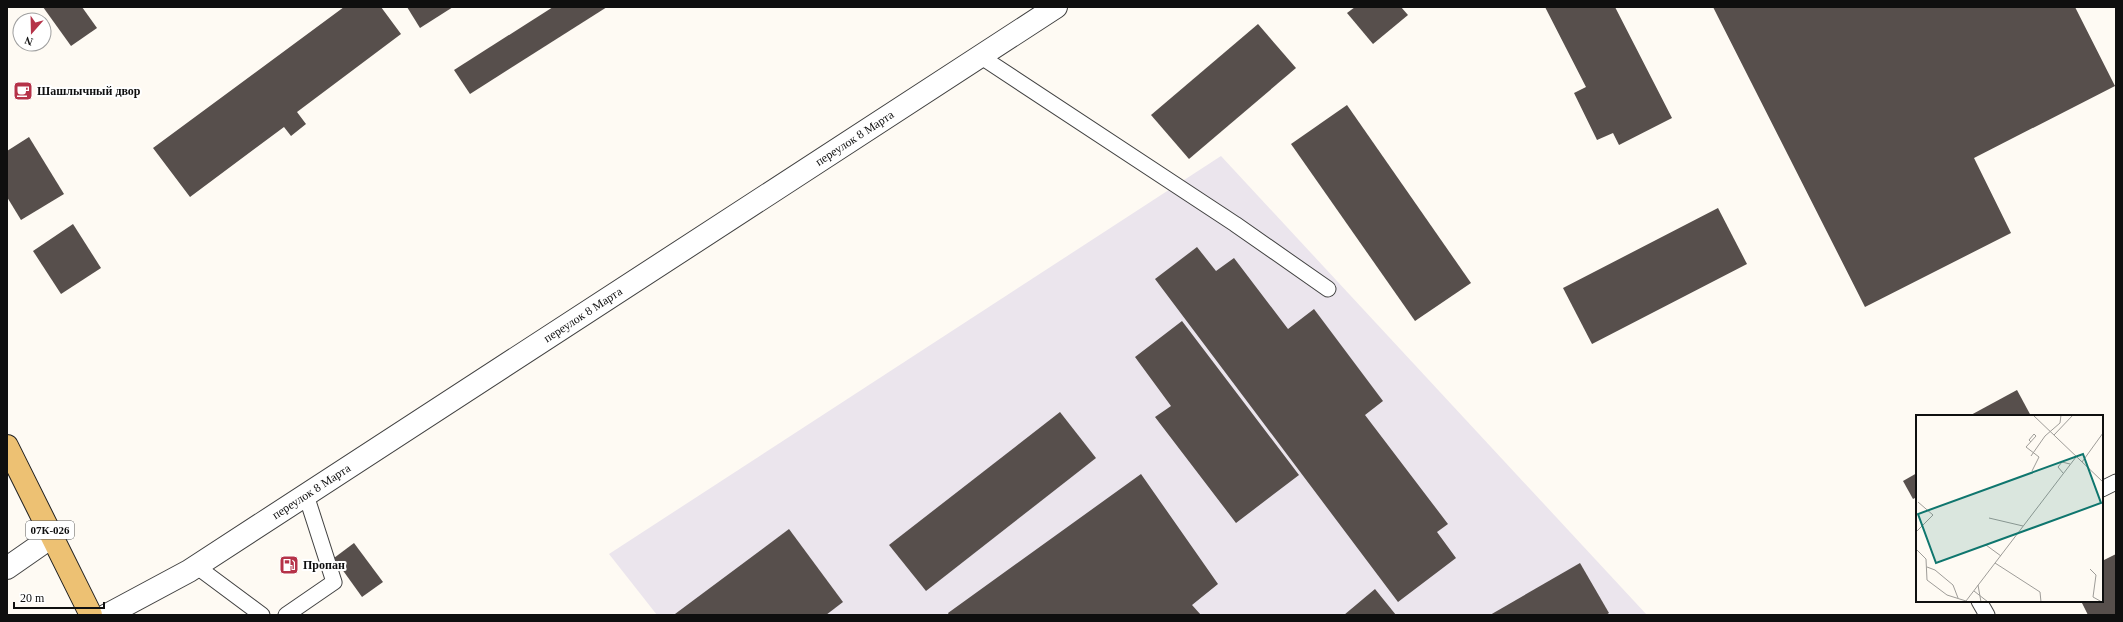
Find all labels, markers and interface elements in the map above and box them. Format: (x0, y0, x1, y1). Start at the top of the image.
north arrow (12, 12, 52, 52)
text: N (23, 34, 34, 48)
cafe icon: Шашлычный двор (12, 80, 34, 102)
place label: Шашлычный двор (37, 84, 141, 98)
street label: переулок 8 Марта (813, 107, 897, 169)
street label: переулок 8 Марта (541, 284, 625, 345)
inset map (1916, 415, 2103, 602)
street label: переулок 8 Марта (270, 460, 354, 522)
road number: 07К-026 (26, 521, 74, 539)
fuel station icon: Пропан (278, 554, 300, 576)
place label: Пропан (303, 558, 345, 572)
scale bar (14, 584, 104, 610)
text: 20 m (20, 591, 45, 605)

